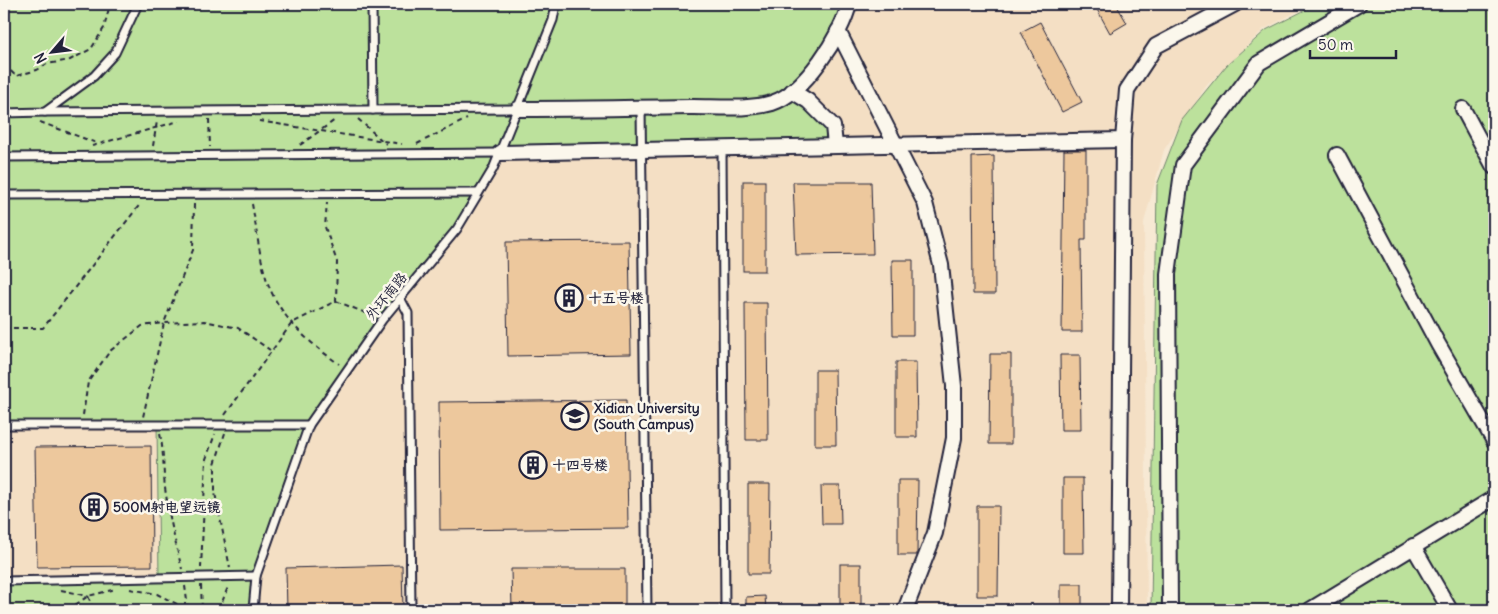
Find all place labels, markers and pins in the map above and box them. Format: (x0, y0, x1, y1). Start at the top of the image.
building icon: 十五号楼 (554, 283, 584, 313)
place label: 十五号楼 (588, 289, 644, 307)
place label: Xidian University (South Campus) (594, 399, 700, 433)
school or university icon: Xidian University (South Campus) (560, 401, 590, 431)
building icon: 十四号楼 (518, 450, 548, 480)
place label: 十四号楼 (552, 456, 608, 474)
building icon: 500M射电望远镜 (79, 492, 109, 522)
place label: 500M射电望远镜 (113, 498, 221, 516)

